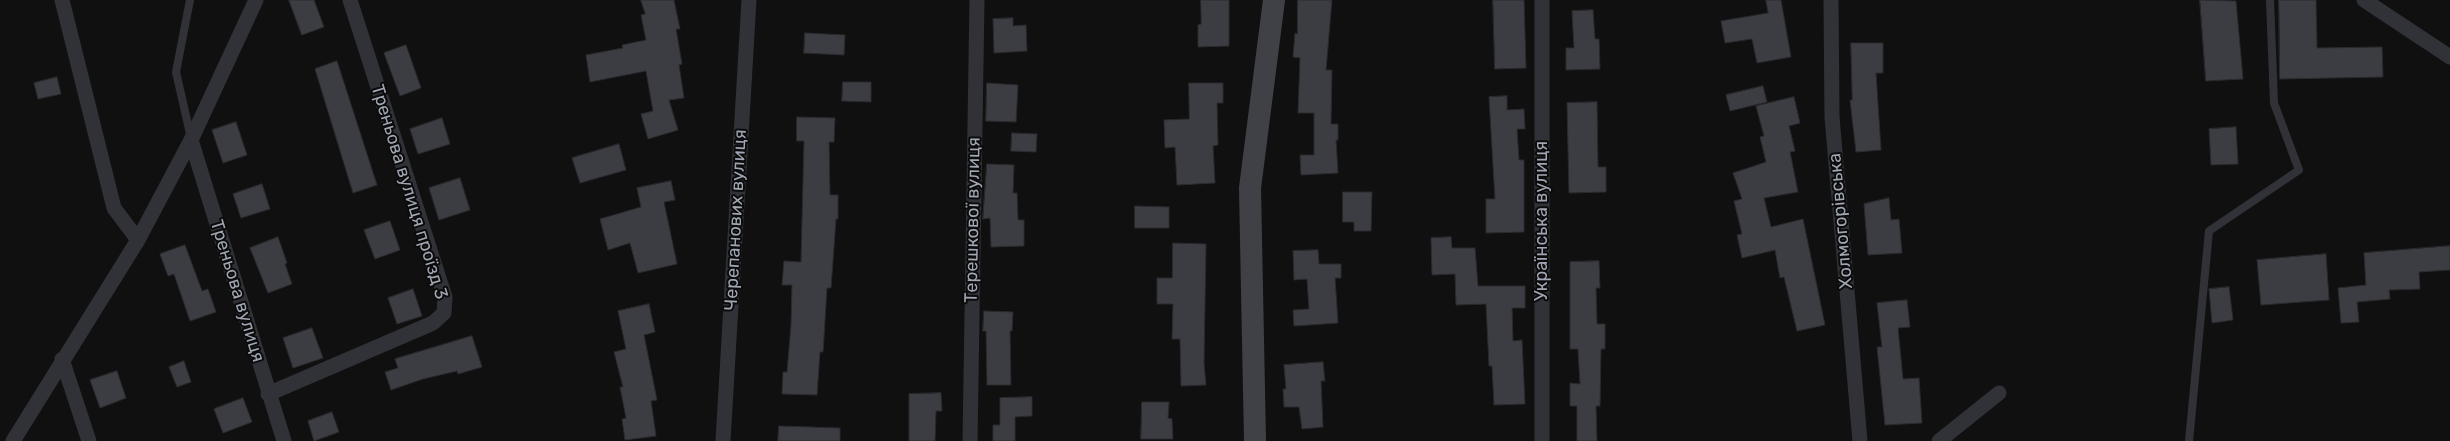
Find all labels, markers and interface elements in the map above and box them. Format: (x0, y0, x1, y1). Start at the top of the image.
street label: Треньова вулиця проїзд 3 (366, 82, 452, 302)
street label: Черепанових вулиця (720, 129, 752, 311)
street label: Терешкової вулиця (961, 137, 985, 303)
street label: Українська вулиця (1531, 141, 1553, 301)
street label: Холмогорівська (1824, 152, 1858, 290)
street label: Треньова вулиця (205, 217, 269, 365)

